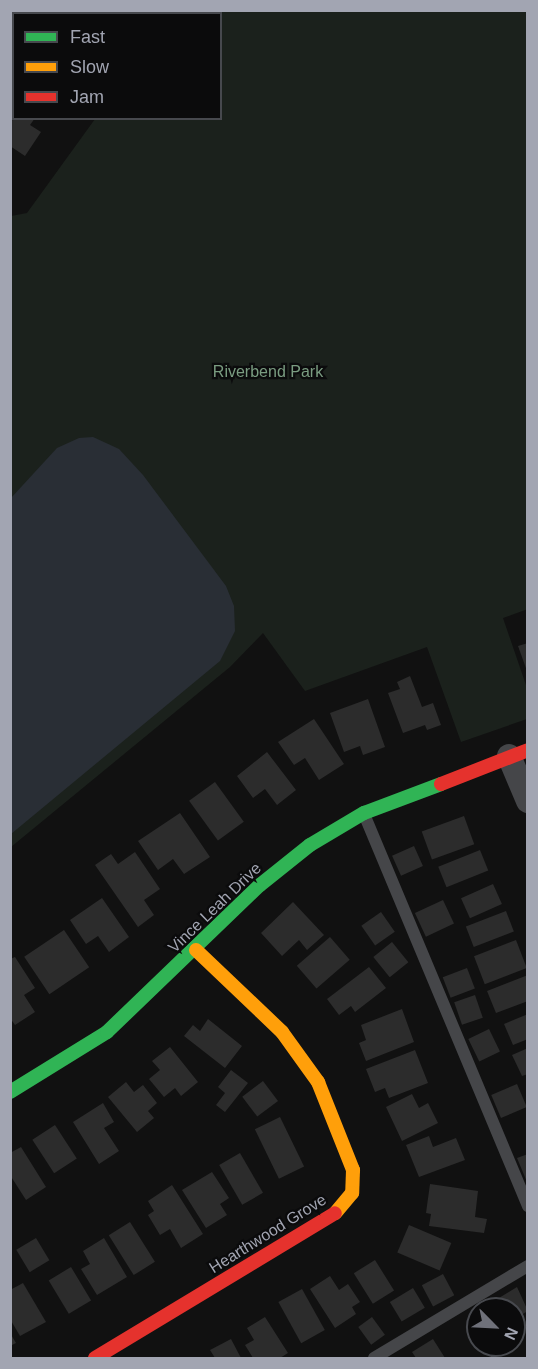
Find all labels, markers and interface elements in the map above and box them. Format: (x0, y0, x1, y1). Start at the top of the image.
legend (12, 12, 222, 120)
text: Fast (70, 27, 105, 47)
text: Slow (70, 57, 109, 77)
text: Jam (70, 87, 104, 107)
park label: Riverbend Park (213, 362, 323, 382)
street label: Vince Leah Drive (165, 859, 265, 957)
street label: Hearthwood Grove (206, 1190, 330, 1278)
north arrow (466, 1297, 526, 1357)
text: N (501, 1325, 521, 1342)

